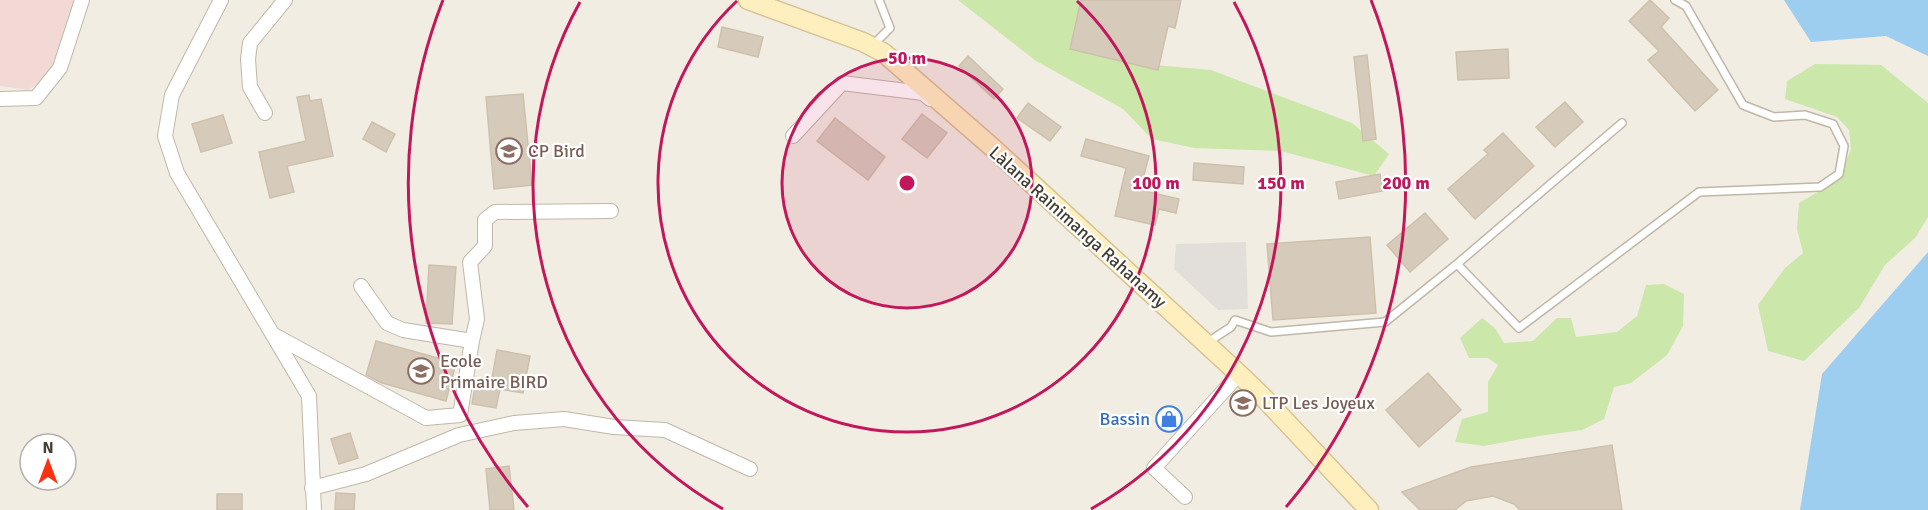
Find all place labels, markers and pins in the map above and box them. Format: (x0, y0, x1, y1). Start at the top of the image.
school or university icon: CP Bird (494, 136, 524, 166)
place label: CP Bird (528, 140, 585, 162)
centre of rings (897, 173, 917, 193)
place label: Ecole Primaire BIRD (440, 350, 548, 393)
school or university icon: Ecole Primaire BIRD (406, 356, 436, 386)
school or university icon: LTP Les Joyeux (1228, 388, 1258, 418)
place label: LTP Les Joyeux (1262, 392, 1375, 414)
shop icon: Bassin (1154, 404, 1184, 434)
place label: Bassin (1100, 408, 1150, 430)

